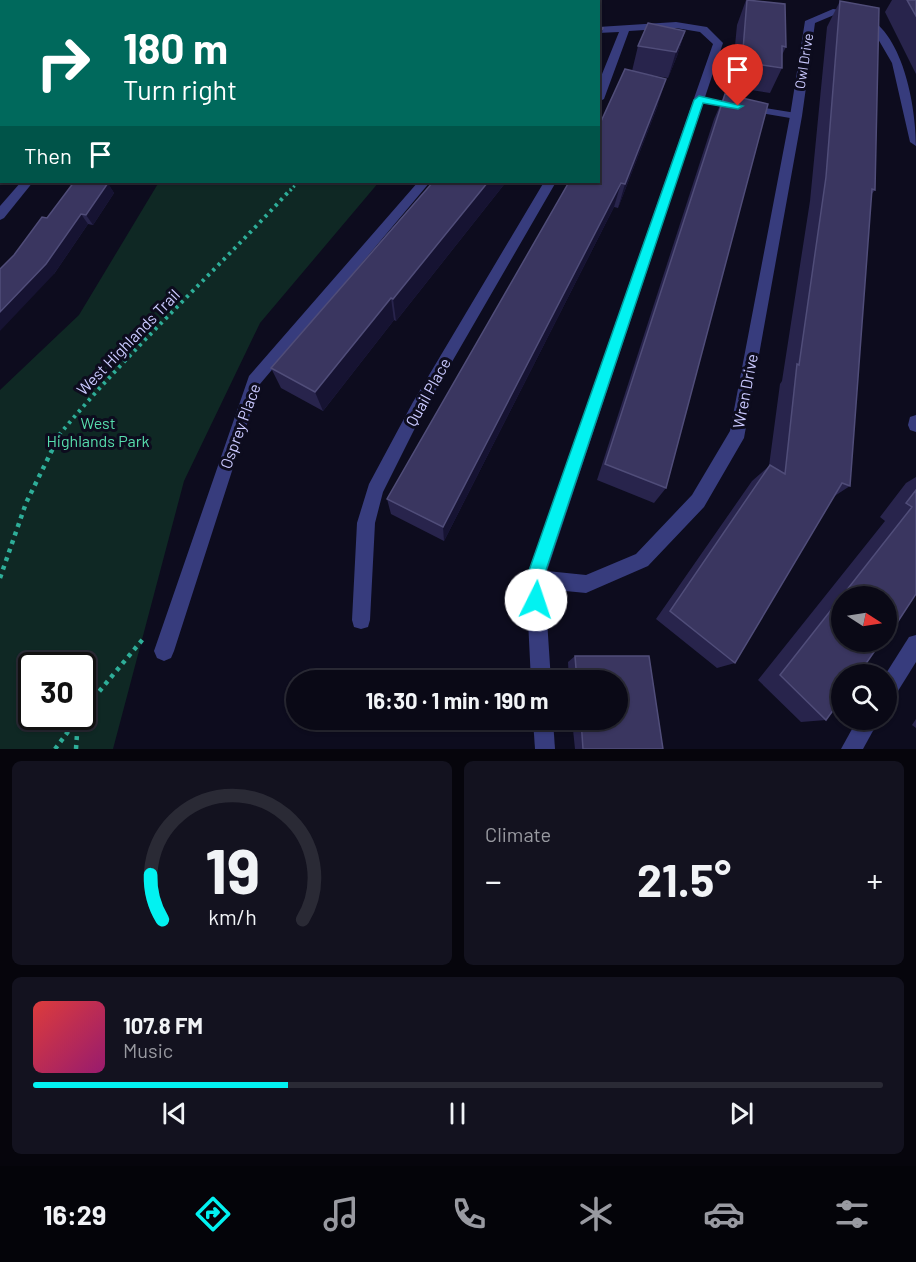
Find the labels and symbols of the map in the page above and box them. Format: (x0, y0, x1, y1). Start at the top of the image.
street label: Owl Drive (791, 32, 816, 90)
pin (712, 44, 763, 106)
street label: West Highlands Trail (72, 285, 183, 399)
street label: Wren Drive (728, 352, 761, 430)
street label: Quail Place (401, 354, 454, 429)
street label: Osprey Place (215, 381, 264, 471)
park label: West Highlands Park (46, 413, 150, 450)
position arrow (504, 568, 568, 632)
north arrow (831, 586, 897, 652)
speed limit sign: 30 (18, 652, 96, 730)

